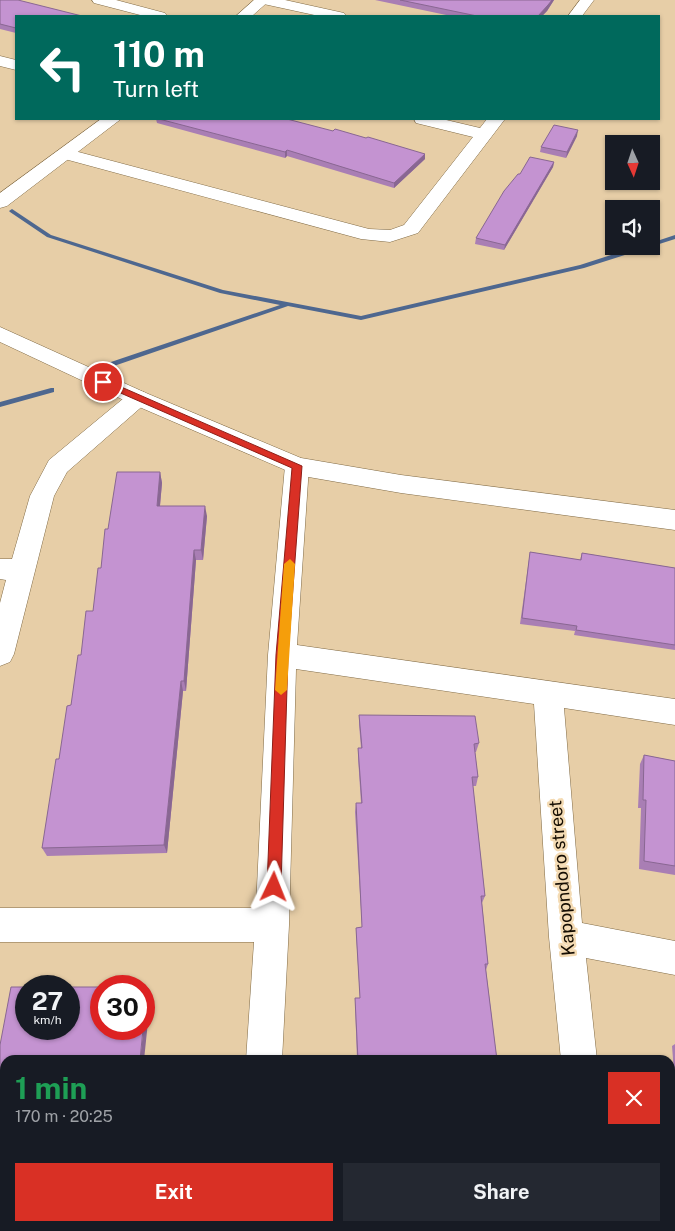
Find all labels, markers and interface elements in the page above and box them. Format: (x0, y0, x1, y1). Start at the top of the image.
text: 110 m (113, 34, 205, 75)
icon: left (30, 35, 95, 100)
text: Turn left (113, 76, 199, 102)
north arrow (605, 135, 660, 190)
map controls (605, 135, 660, 255)
button: sound (605, 200, 660, 255)
pin (82, 361, 124, 403)
icon: arrive (89, 368, 117, 396)
street label: Kapopndoro street (544, 799, 579, 957)
position arrow (247, 860, 299, 912)
speed limit sign: 30 (90, 975, 155, 1040)
text: 27 (32, 986, 63, 1016)
text: km/h (33, 1013, 62, 1027)
text: 1 min (15, 1070, 87, 1106)
button: close (608, 1072, 660, 1124)
text: 170 m · 20:25 (15, 1107, 113, 1126)
button: Exit (15, 1163, 333, 1221)
button: Share (343, 1163, 660, 1221)

